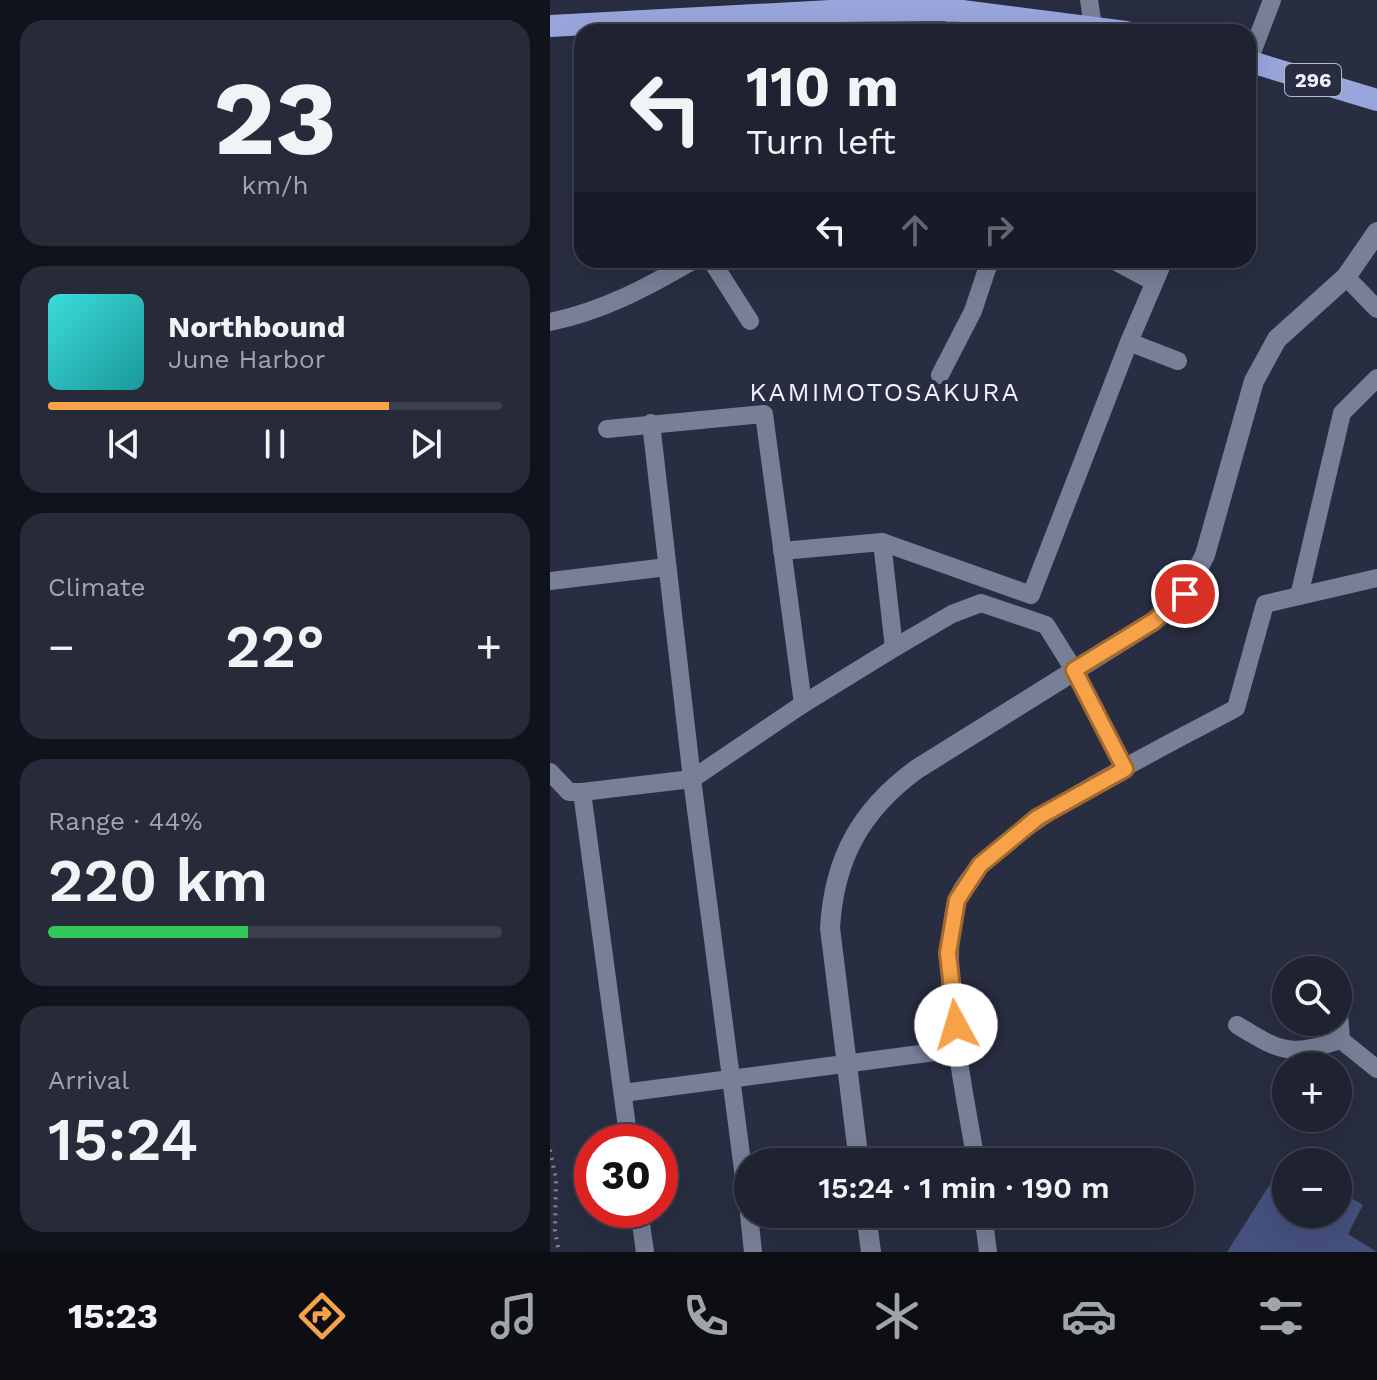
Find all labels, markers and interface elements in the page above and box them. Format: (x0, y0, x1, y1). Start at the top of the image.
text: 110 m (746, 54, 899, 120)
icon: left (614, 56, 718, 160)
text: 23 (213, 57, 337, 179)
road number: 296 (1285, 64, 1341, 96)
text: Turn left (746, 121, 896, 163)
text: km/h (242, 170, 308, 200)
icon: left (809, 208, 853, 252)
icon: ahead (893, 208, 937, 252)
icon: right (977, 208, 1021, 252)
text: Northbound (168, 309, 345, 344)
text: June Harbor (168, 344, 325, 374)
district label: KAMIMOTOSAKURA (749, 377, 1021, 407)
icon: previous (102, 422, 146, 466)
icon: pause (253, 422, 297, 466)
icon: next (404, 422, 448, 466)
pin (1151, 560, 1219, 628)
text: Climate (48, 572, 146, 602)
icon: arrive (1163, 572, 1207, 616)
text: 22° (225, 611, 325, 682)
text: − (48, 621, 75, 673)
text: + (475, 621, 502, 673)
text: Range · 44% (48, 806, 203, 836)
text: 220 km (48, 845, 268, 916)
map controls (1272, 956, 1352, 1228)
button: search (1272, 956, 1352, 1036)
position arrow (914, 983, 998, 1067)
button: + (1272, 1052, 1352, 1132)
text: Arrival (48, 1065, 129, 1095)
text: 15:24 (48, 1104, 198, 1175)
speed limit sign: 30 (574, 1124, 678, 1228)
button: − (1272, 1148, 1352, 1228)
text: 15:24 · 1 min · 190 m (818, 1170, 1110, 1205)
icon: directions (294, 1288, 350, 1344)
icon: music (486, 1288, 542, 1344)
icon: phone (678, 1288, 734, 1344)
icon: climate (869, 1288, 925, 1344)
icon: car (1061, 1288, 1117, 1344)
icon: filters (1253, 1288, 1309, 1344)
text: 15:23 (68, 1295, 158, 1337)

